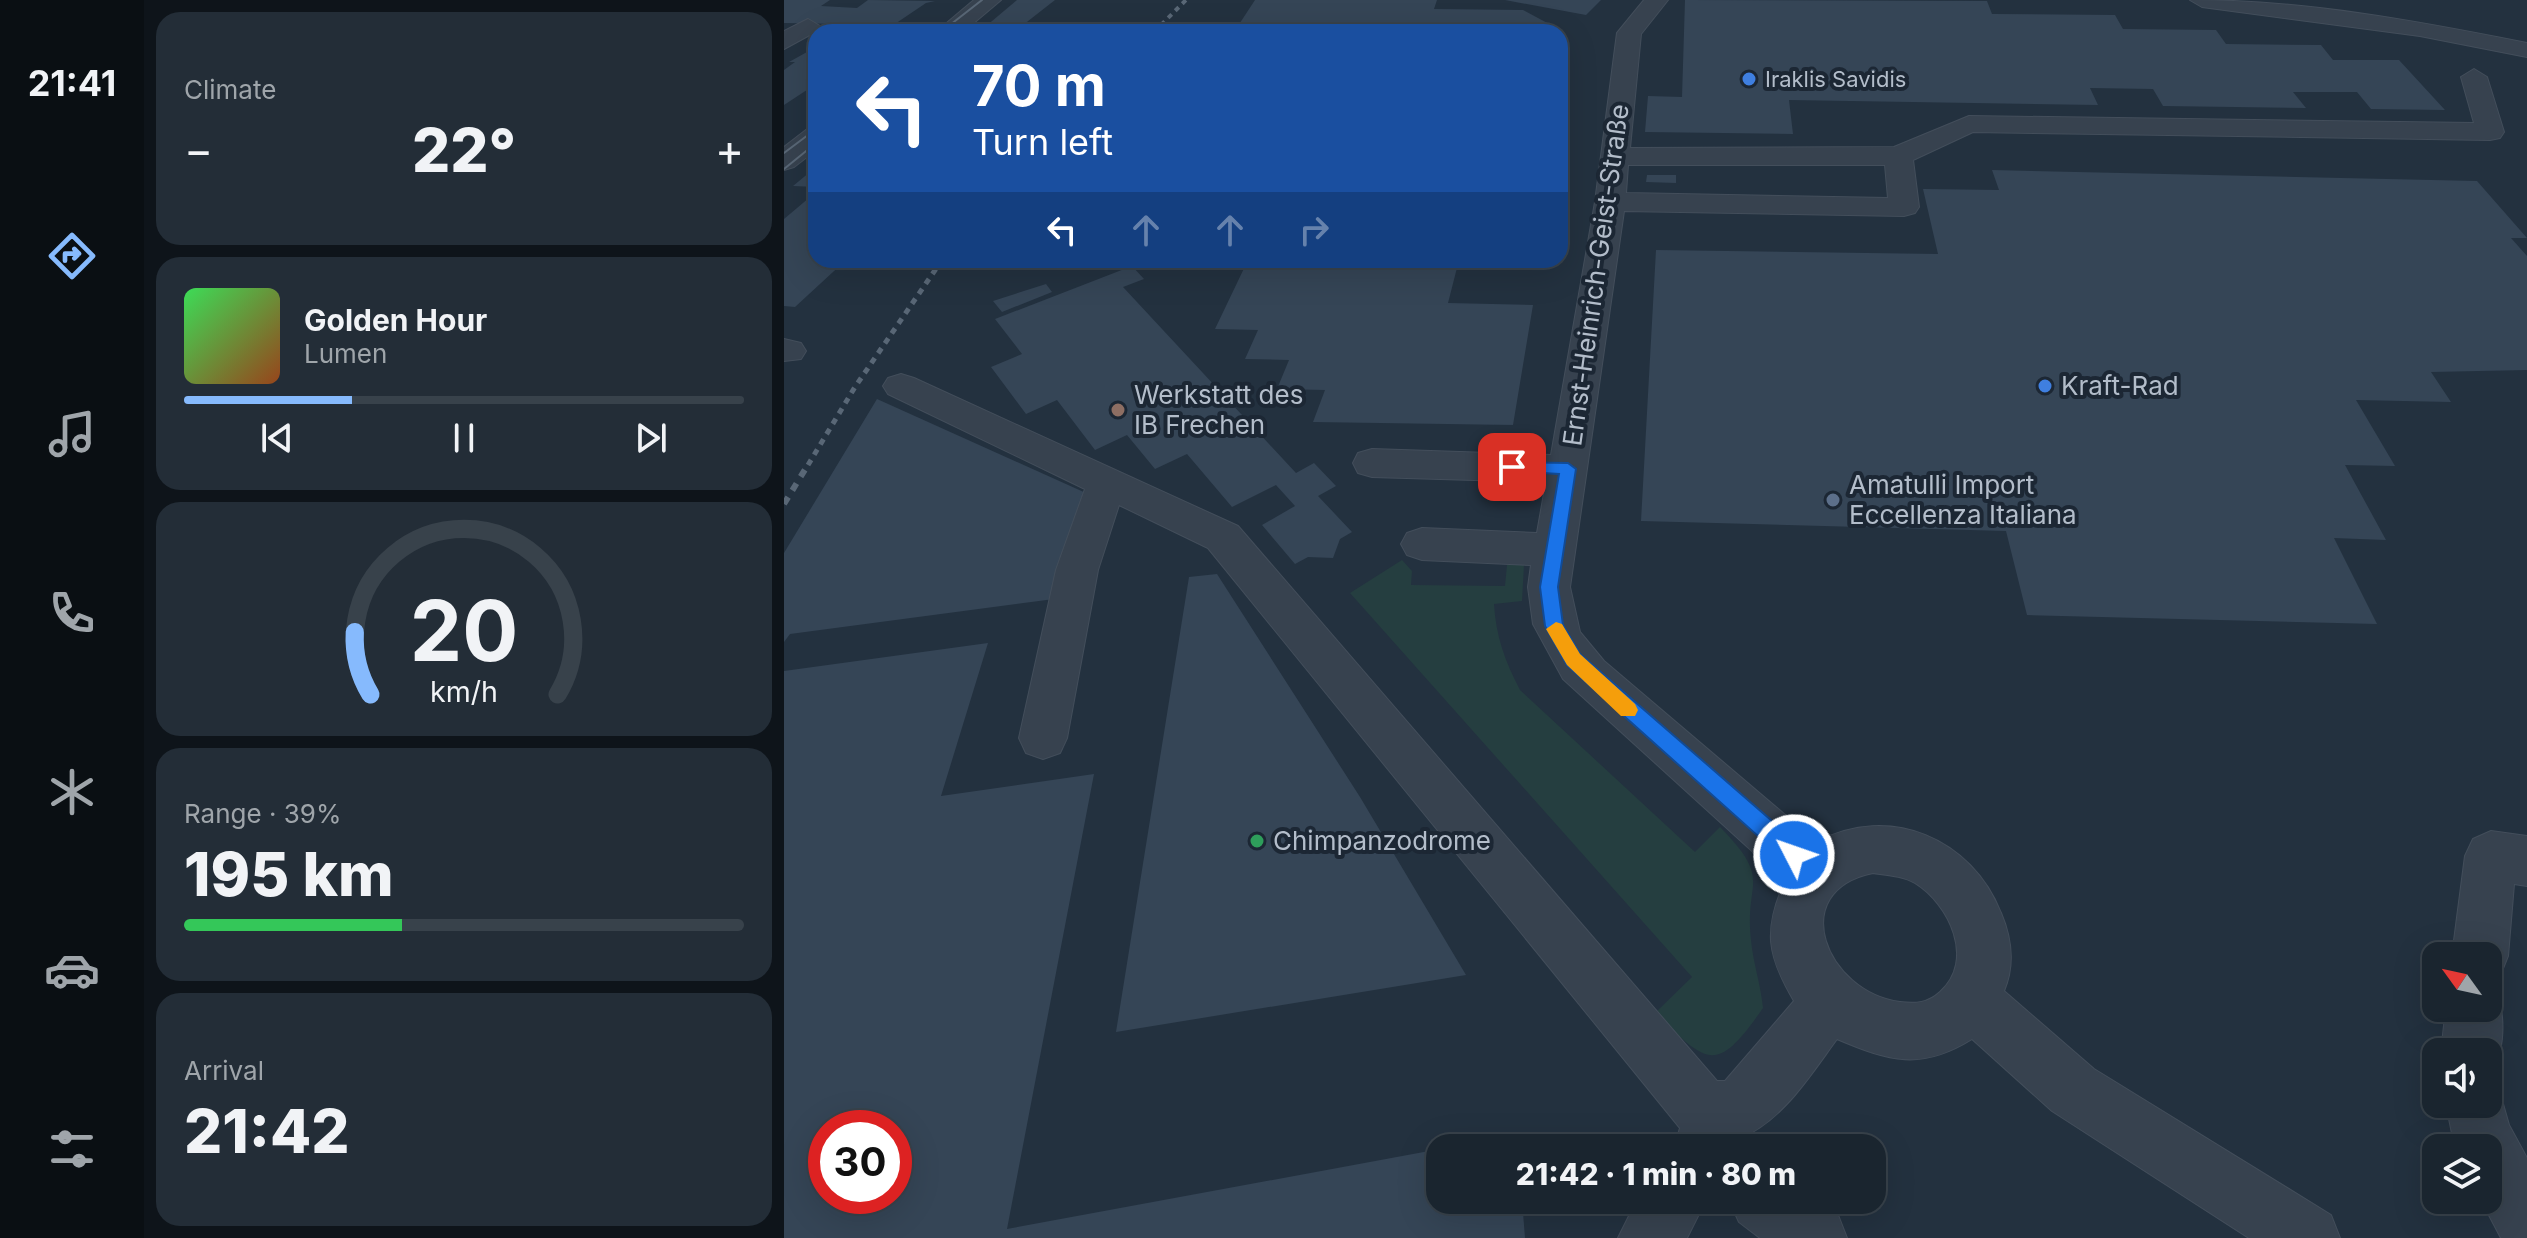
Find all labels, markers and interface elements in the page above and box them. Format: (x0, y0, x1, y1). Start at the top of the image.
text: 70 m (972, 52, 1106, 120)
icon: left (840, 56, 944, 160)
text: 21:41 (28, 61, 116, 105)
place label: Iraklis Savidis (1765, 66, 1906, 92)
marker: Iraklis Savidis (1740, 70, 1758, 88)
text: Climate (184, 74, 276, 105)
street label: Ernst-Heinrich-Geist-Straße (1556, 102, 1635, 448)
text: 22° (412, 114, 516, 186)
text: Turn left (972, 120, 1113, 164)
text: − (184, 123, 213, 177)
text: + (715, 123, 744, 177)
icon: left (1040, 208, 1084, 252)
icon: ahead (1124, 208, 1168, 252)
icon: ahead (1208, 208, 1252, 252)
icon: right (1292, 208, 1336, 252)
icon: directions (44, 228, 100, 284)
text: Golden Hour (304, 302, 487, 338)
text: Lumen (304, 338, 387, 369)
place label: Kraft-Rad (2061, 370, 2179, 401)
marker: Kraft-Rad (2036, 377, 2054, 395)
place label: Werkstatt des IB Frechen (1134, 379, 1303, 440)
marker: Werkstatt des IB Frechen (1109, 401, 1127, 419)
icon: music (44, 406, 100, 462)
icon: previous (255, 416, 299, 460)
icon: pause (442, 416, 486, 460)
icon: next (629, 416, 673, 460)
pin (1478, 433, 1546, 501)
icon: arrive (1490, 445, 1534, 489)
place label: Amatulli Import Eccellenza Italiana (1849, 469, 2077, 530)
marker: Amatulli Import Eccellenza Italiana (1824, 491, 1842, 509)
text: 20 (410, 580, 518, 681)
icon: phone (44, 585, 100, 641)
text: km/h (430, 674, 498, 709)
icon: climate (44, 764, 100, 820)
text: Range · 39% (184, 798, 342, 829)
position arrow (1752, 813, 1836, 897)
place label: Chimpanzodrome (1273, 825, 1491, 856)
marker: Chimpanzodrome (1248, 832, 1266, 850)
text: 195 km (184, 838, 394, 910)
icon: car (44, 942, 100, 998)
north arrow (2422, 942, 2502, 1022)
map controls (2422, 942, 2502, 1214)
button: sound (2422, 1038, 2502, 1118)
text: Arrival (184, 1055, 264, 1086)
text: 21:42 (184, 1095, 349, 1167)
speed limit sign: 30 (808, 1110, 912, 1214)
icon: filters (44, 1121, 100, 1177)
button: layers (2422, 1134, 2502, 1214)
text: 21:42 · 1 min · 80 m (1516, 1156, 1796, 1192)

